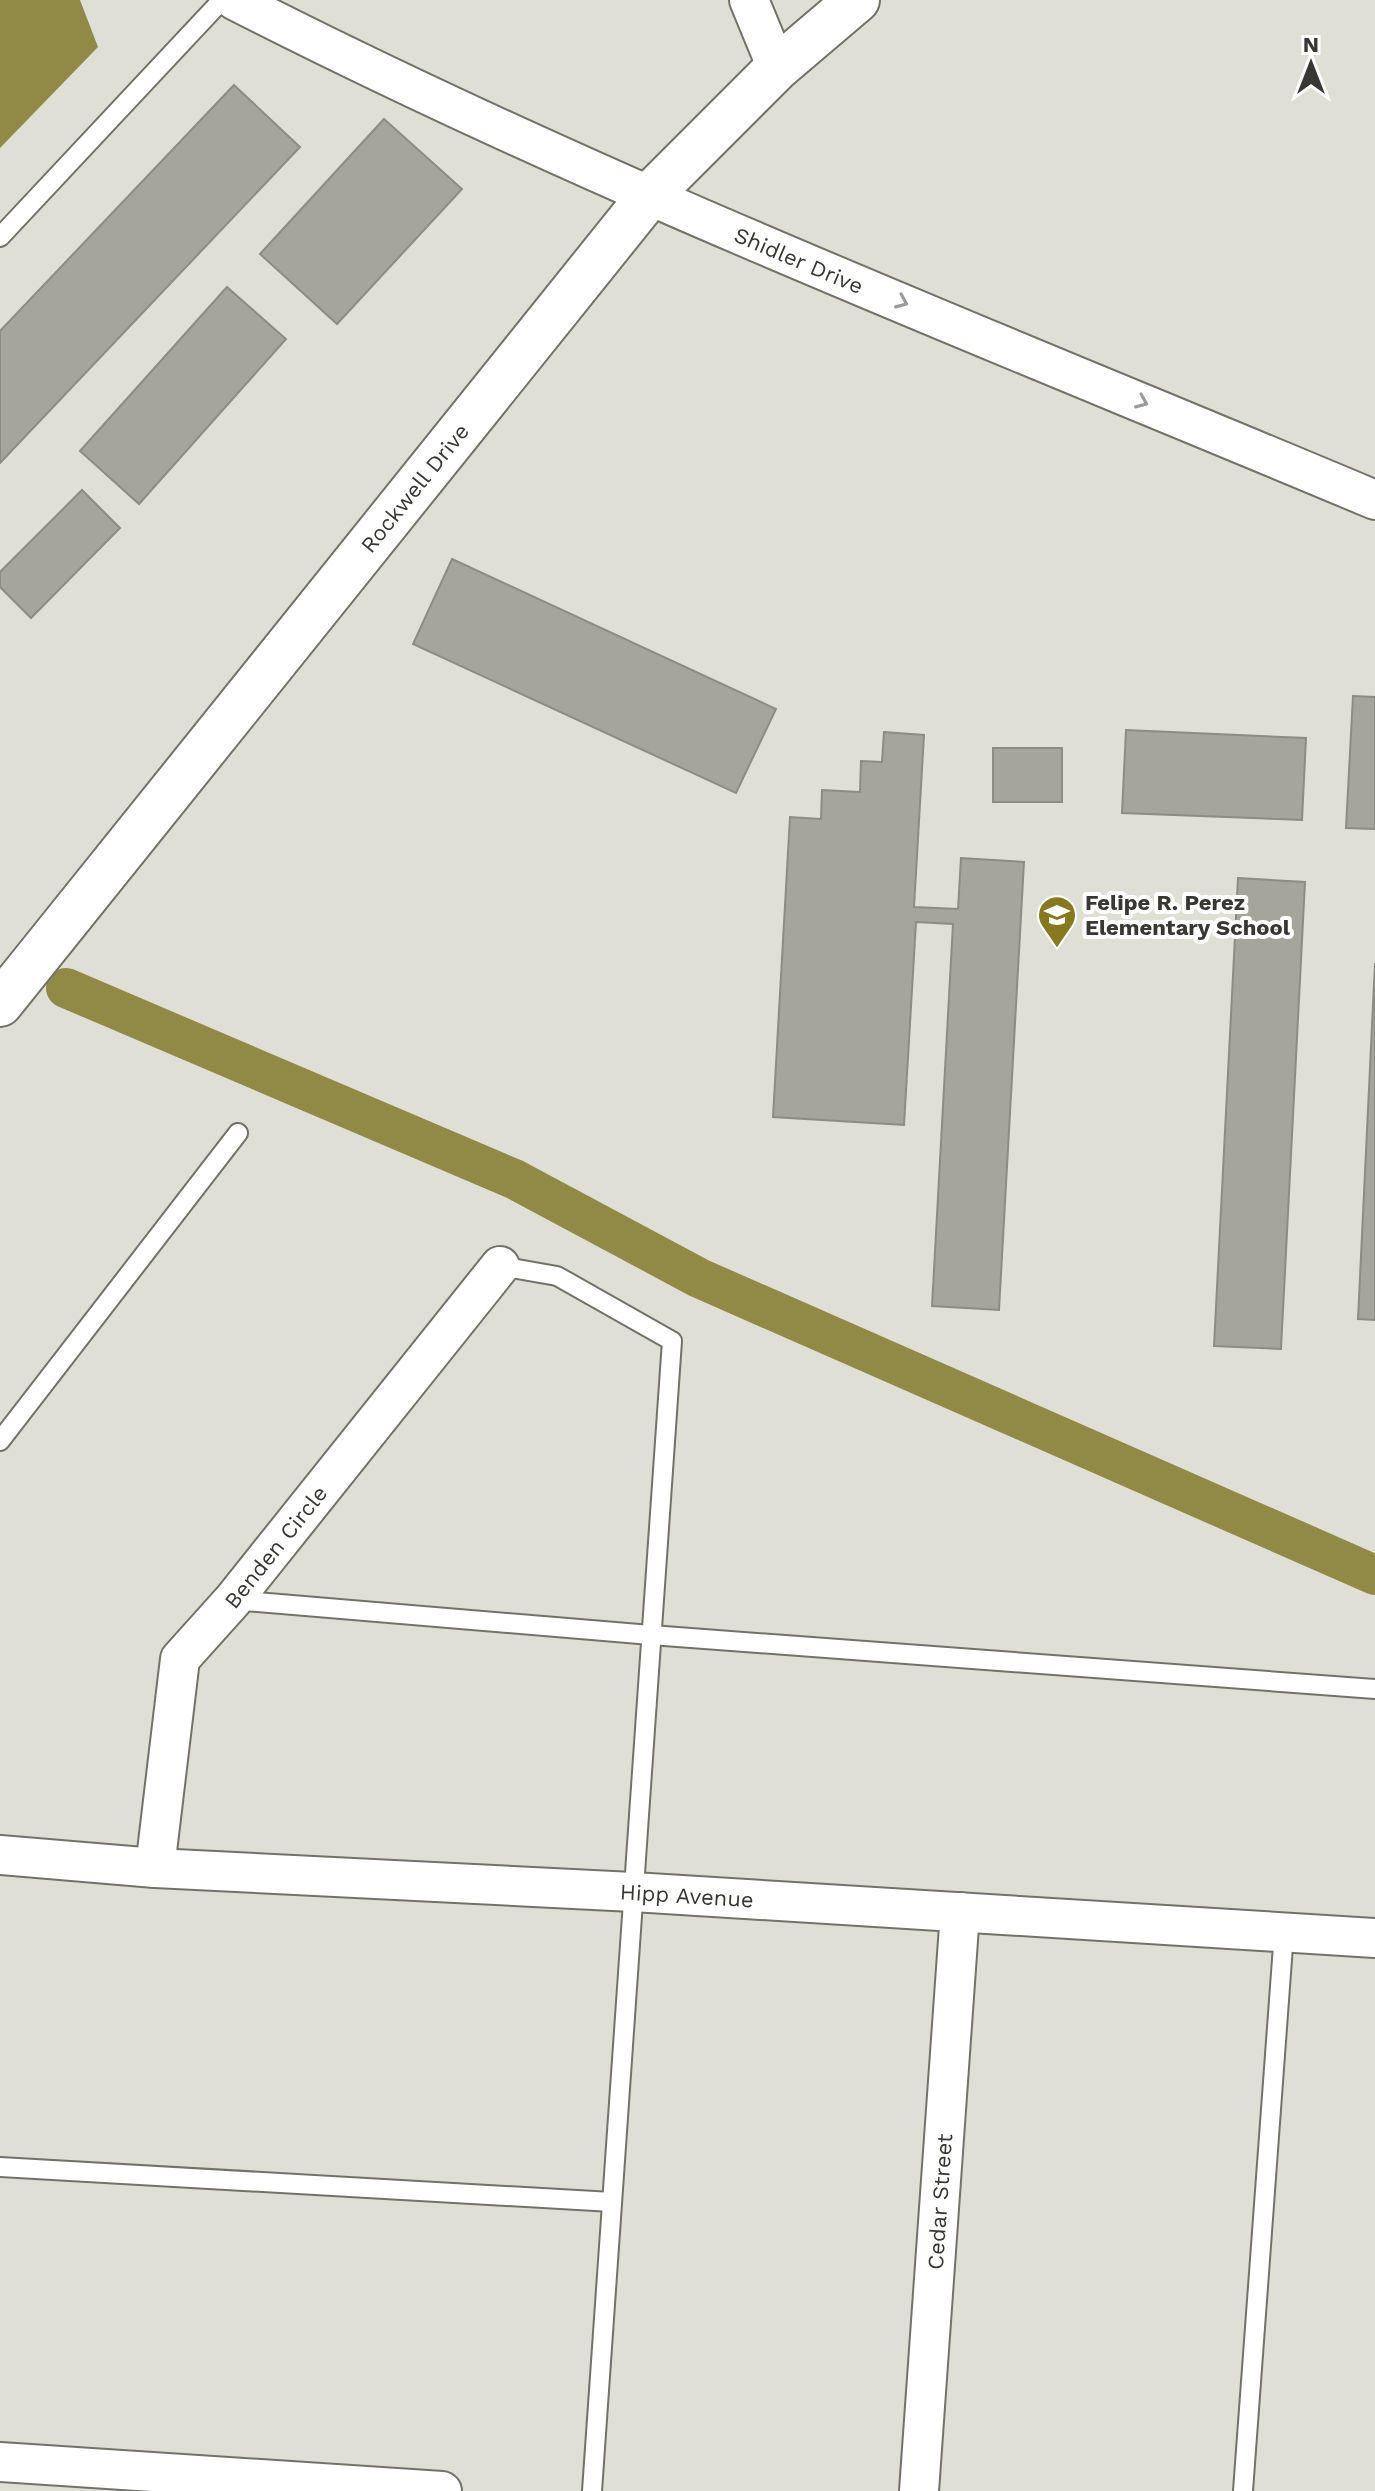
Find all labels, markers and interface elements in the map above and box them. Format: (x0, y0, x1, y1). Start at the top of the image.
north arrow (1271, 24, 1351, 104)
text: N (1303, 32, 1319, 57)
street label: Shidler Drive (731, 222, 867, 298)
one-way arrow (894, 292, 908, 308)
one-way arrow (1134, 392, 1148, 409)
street label: Rockwell Drive (355, 418, 474, 557)
place label: Felipe R. Perez Elementary School (1085, 890, 1291, 940)
school or university icon: Felipe R. Perez Elementary School (1036, 894, 1078, 949)
street label: Benden Circle (219, 1480, 332, 1613)
street label: Hipp Avenue (619, 1879, 754, 1912)
street label: Cedar Street (922, 2133, 957, 2271)

